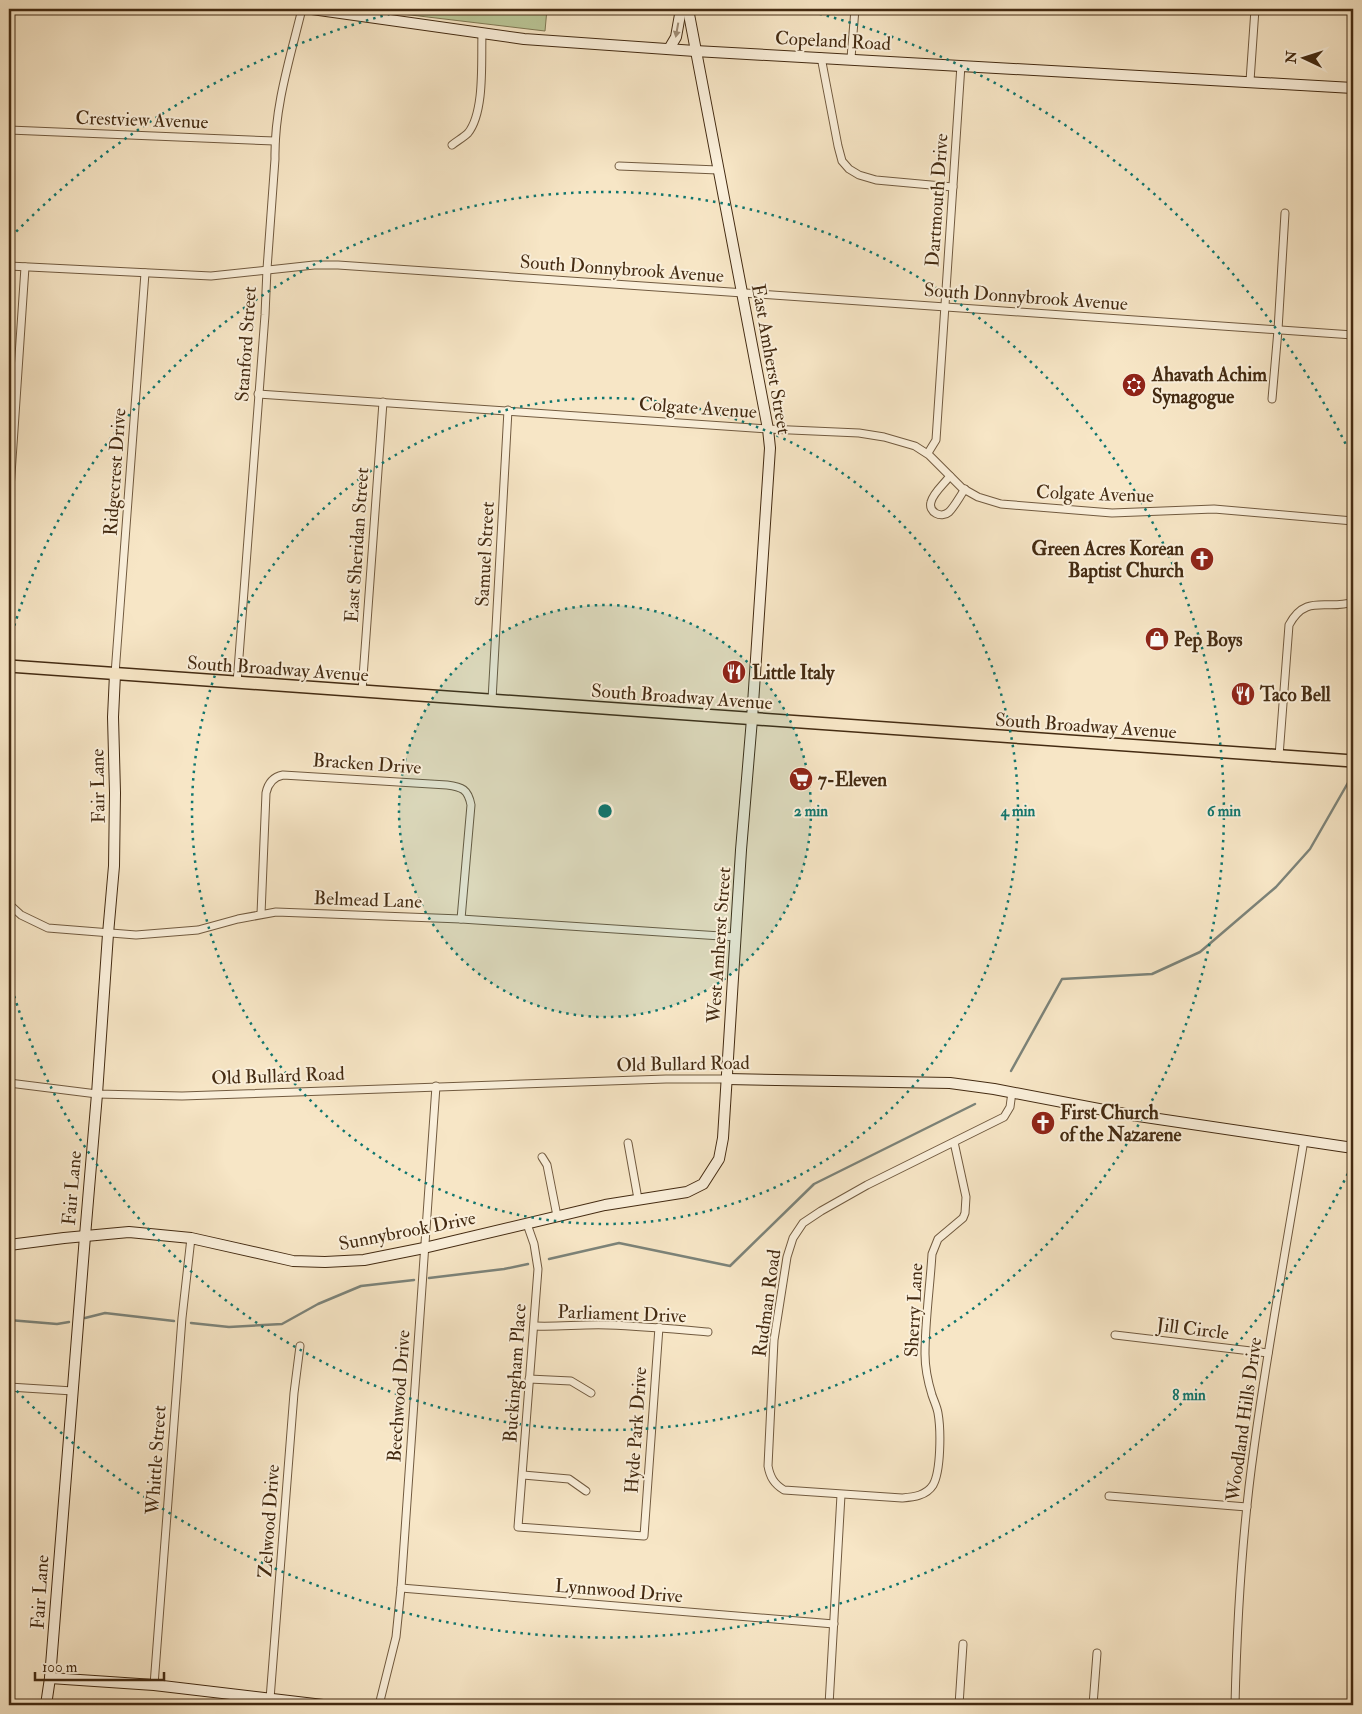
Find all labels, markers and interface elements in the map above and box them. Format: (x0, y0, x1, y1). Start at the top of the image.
one-way arrow (673, 22, 681, 38)
street label: Copeland Road (774, 26, 892, 57)
north arrow (1280, 32, 1330, 82)
text: N (1283, 50, 1300, 65)
street label: Crestview Avenue (75, 106, 209, 134)
street label: Dartmouth Drive (920, 132, 954, 268)
street label: South Donnybrook Avenue (519, 250, 725, 288)
street label: South Donnybrook Avenue (923, 278, 1129, 316)
street label: East Amherst Street (746, 282, 796, 436)
street label: Stanford Street (230, 286, 262, 403)
place label: Ahavath Achim Synagogue (1151, 363, 1267, 410)
synagogue icon: Ahavath Achim Synagogue (1121, 372, 1147, 398)
street label: Colgate Avenue (638, 392, 758, 424)
street label: Ridgecrest Drive (99, 407, 131, 537)
street label: East Sheridan Street (340, 467, 374, 623)
street label: Colgate Avenue (1036, 480, 1154, 508)
street label: Samuel Street (470, 501, 500, 607)
place label: Green Acres Korean Baptist Church (1031, 537, 1184, 584)
church icon: Green Acres Korean Baptist Church (1189, 546, 1215, 572)
shop icon: Pep Boys (1144, 626, 1170, 652)
place label: Pep Boys (1174, 628, 1243, 653)
street label: South Broadway Avenue (186, 651, 370, 687)
restaurant icon: Little Italy (721, 659, 747, 685)
place label: Little Italy (752, 661, 835, 686)
street label: South Broadway Avenue (590, 679, 774, 715)
restaurant icon: Taco Bell (1230, 681, 1256, 707)
place label: Taco Bell (1259, 683, 1331, 707)
street label: South Broadway Avenue (994, 708, 1178, 744)
street label: Fair Lane (85, 748, 111, 824)
street label: Bracken Drive (312, 748, 422, 780)
supermarket icon: 7-Eleven (788, 766, 814, 792)
place label: 7-Eleven (818, 768, 887, 792)
centre of rings (596, 802, 614, 820)
text: 2 min (794, 802, 828, 821)
text: 4 min (1000, 802, 1036, 821)
text: 6 min (1207, 802, 1241, 821)
street label: West Amherst Street (701, 866, 736, 1025)
street label: Belmead Lane (313, 886, 423, 914)
street label: Old Bullard Road (616, 1051, 751, 1077)
street label: Old Bullard Road (211, 1062, 346, 1090)
place label: First Church of the Nazarene (1060, 1101, 1181, 1147)
church icon: First Church of the Nazarene (1030, 1110, 1056, 1136)
street label: Fair Lane (57, 1150, 87, 1226)
street label: Sunnybrook Drive (337, 1206, 478, 1256)
street label: Rudman Road (748, 1247, 787, 1359)
street label: Sherry Lane (900, 1262, 928, 1358)
street label: Parliament Drive (557, 1300, 687, 1328)
street label: Buckingham Place (498, 1303, 532, 1443)
street label: Jill Circle (1154, 1313, 1230, 1345)
street label: Beechwood Drive (382, 1329, 416, 1463)
street label: Woodland Hills Drive (1220, 1336, 1267, 1504)
street label: Hyde Park Drive (620, 1366, 652, 1494)
text: 8 min (1172, 1386, 1206, 1405)
street label: Whittle Street (140, 1405, 172, 1516)
street label: Zelwood Drive (253, 1463, 285, 1579)
street label: Fair Lane (25, 1554, 55, 1630)
street label: Lynnwood Drive (554, 1573, 684, 1609)
scale bar (35, 1649, 164, 1681)
text: 100 m (42, 1658, 78, 1677)

